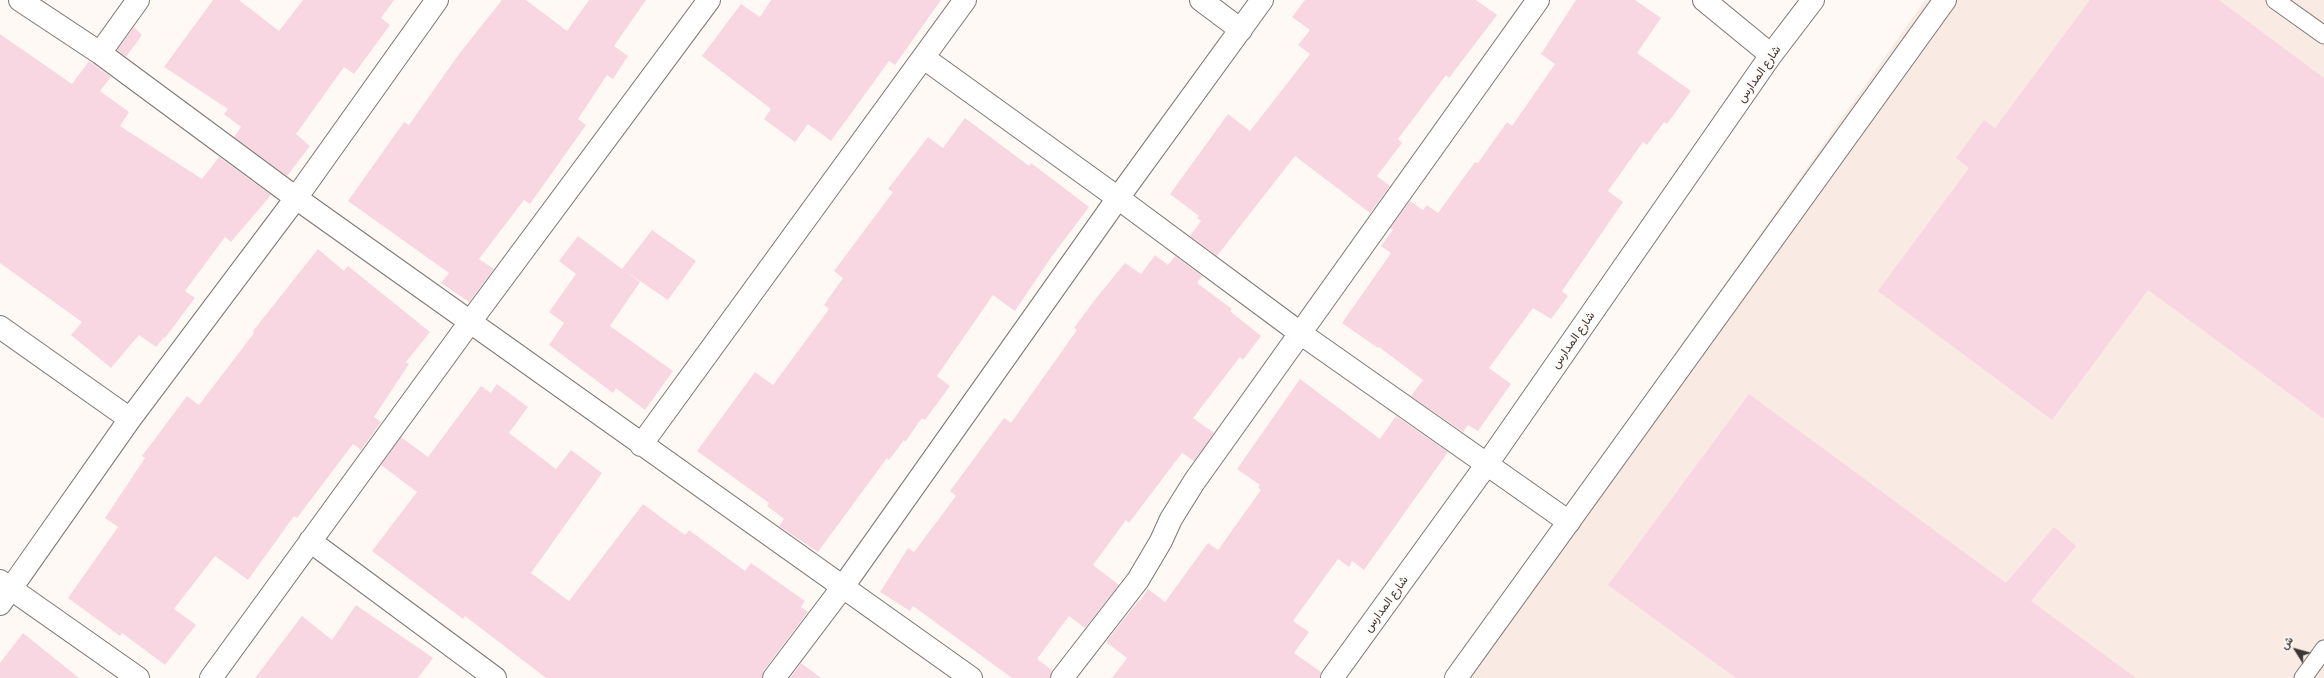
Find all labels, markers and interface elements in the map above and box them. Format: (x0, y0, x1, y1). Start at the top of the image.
street label: شارع المدارس (1734, 43, 1784, 105)
street label: شارع المدارس (1548, 309, 1598, 371)
street label: شارع المدارس (1361, 573, 1411, 635)
north arrow (2276, 630, 2316, 670)
text: ش (2278, 634, 2295, 652)

